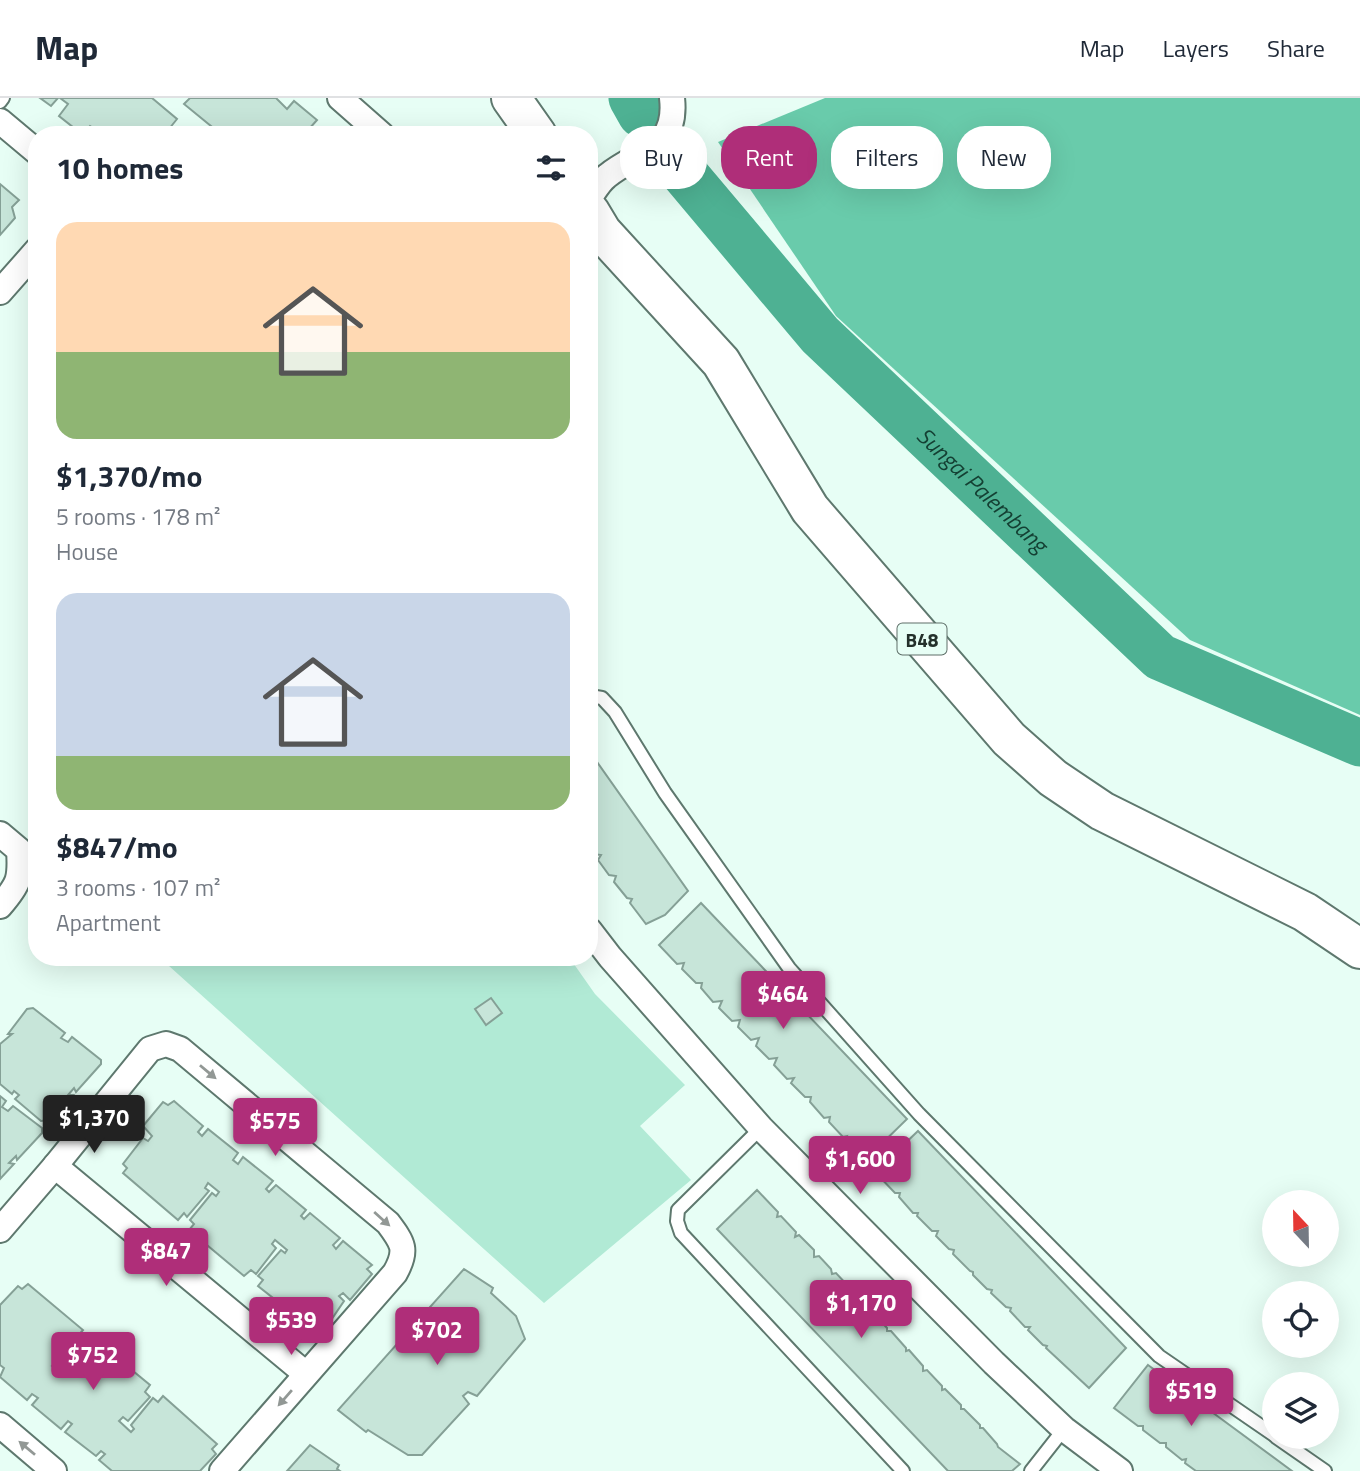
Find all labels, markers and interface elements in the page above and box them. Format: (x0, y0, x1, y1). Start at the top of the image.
text: Map (35, 23, 98, 73)
text: Map (1080, 30, 1125, 66)
text: Layers (1163, 30, 1229, 66)
text: Share (1267, 30, 1325, 66)
chip: Buy (620, 126, 707, 189)
chip: Rent (721, 126, 817, 189)
chip: Filters (831, 126, 943, 189)
chip: New (957, 126, 1051, 189)
text: 10 homes (56, 145, 183, 191)
icon: filters (532, 149, 570, 187)
icon: home (250, 268, 376, 394)
water label: Sungai Palembang (909, 418, 1058, 562)
text: $1,370/mo (56, 453, 202, 499)
text: 5 rooms · 178 m² (56, 499, 220, 534)
text: House (56, 534, 118, 569)
road number: B48 (898, 624, 946, 654)
icon: home (250, 639, 376, 765)
text: $847/mo (56, 824, 178, 870)
text: 3 rooms · 107 m² (56, 870, 220, 905)
text: Apartment (56, 905, 161, 940)
pin: $464 (742, 972, 824, 1031)
text: $464 (757, 976, 809, 1011)
one-way arrow (199, 1064, 216, 1079)
pin: $1,370 (37, 1096, 151, 1155)
pin: $575 (234, 1098, 316, 1158)
text: $1,370 (59, 1100, 129, 1135)
text: $575 (249, 1103, 301, 1138)
pin: $1,600 (803, 1136, 917, 1196)
text: $1,600 (825, 1141, 895, 1176)
north arrow (1262, 1190, 1339, 1267)
map controls (1262, 1190, 1339, 1449)
one-way arrow (373, 1210, 390, 1226)
pin: $847 (125, 1228, 207, 1288)
text: $847 (140, 1233, 192, 1268)
pin: $1,170 (804, 1280, 918, 1340)
button: locate (1262, 1281, 1339, 1358)
text: $1,170 (826, 1285, 896, 1320)
pin: $539 (250, 1298, 332, 1357)
text: $539 (265, 1302, 317, 1337)
pin: $702 (396, 1308, 478, 1367)
text: $702 (411, 1312, 463, 1347)
pin: $752 (52, 1332, 134, 1392)
text: $752 (67, 1337, 119, 1372)
pin: $519 (1150, 1368, 1232, 1428)
button: layers (1262, 1372, 1339, 1449)
text: $519 (1165, 1373, 1217, 1408)
one-way arrow (277, 1389, 293, 1407)
one-way arrow (18, 1440, 36, 1456)

